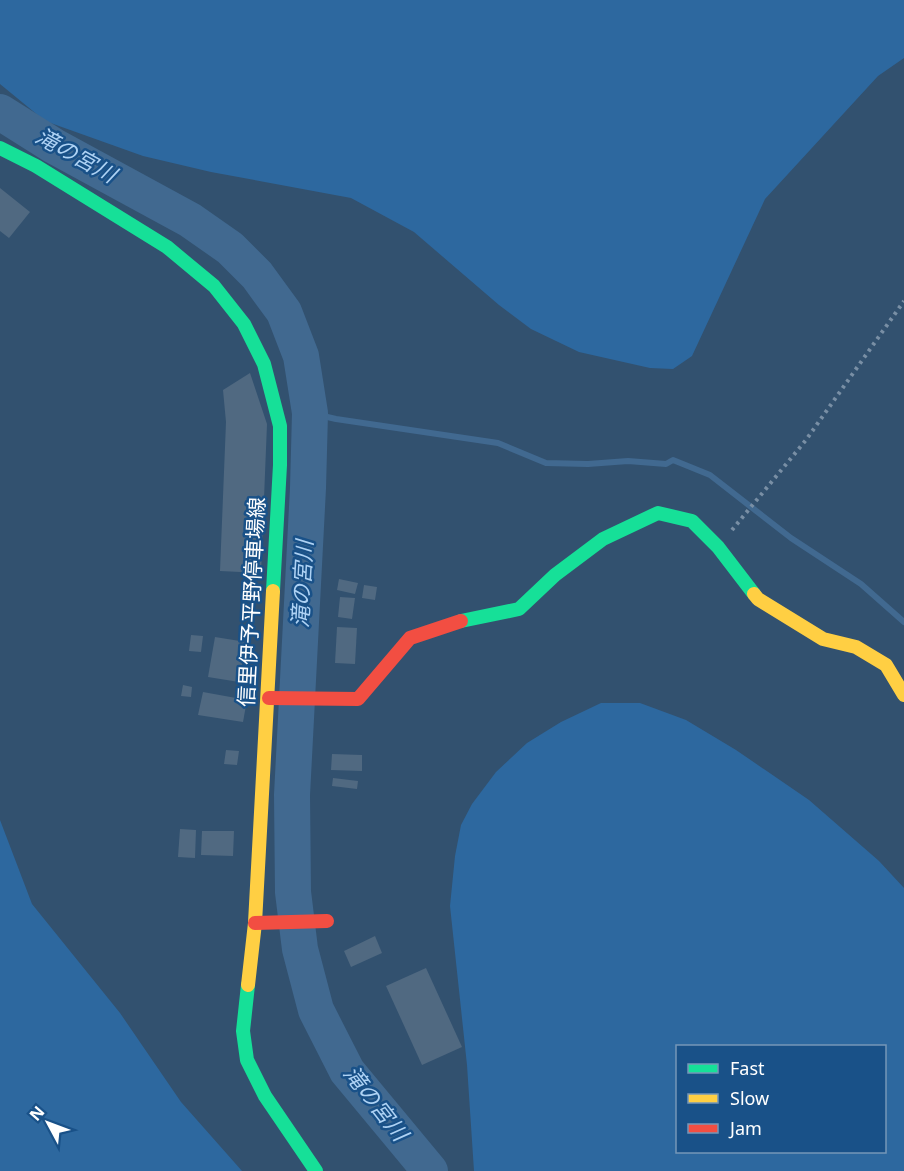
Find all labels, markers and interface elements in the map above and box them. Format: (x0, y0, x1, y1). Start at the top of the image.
water label: 滝の宮川 (31, 120, 124, 190)
street label: 信里伊予平野停車場線 (232, 496, 270, 708)
water label: 滝の宮川 (284, 537, 318, 629)
legend (676, 1045, 886, 1153)
text: Fast (730, 1056, 765, 1080)
water label: 滝の宮川 (338, 1058, 417, 1148)
text: Slow (730, 1086, 769, 1110)
north arrow (18, 1093, 78, 1153)
text: N (24, 1101, 49, 1125)
text: Jam (728, 1116, 762, 1140)

